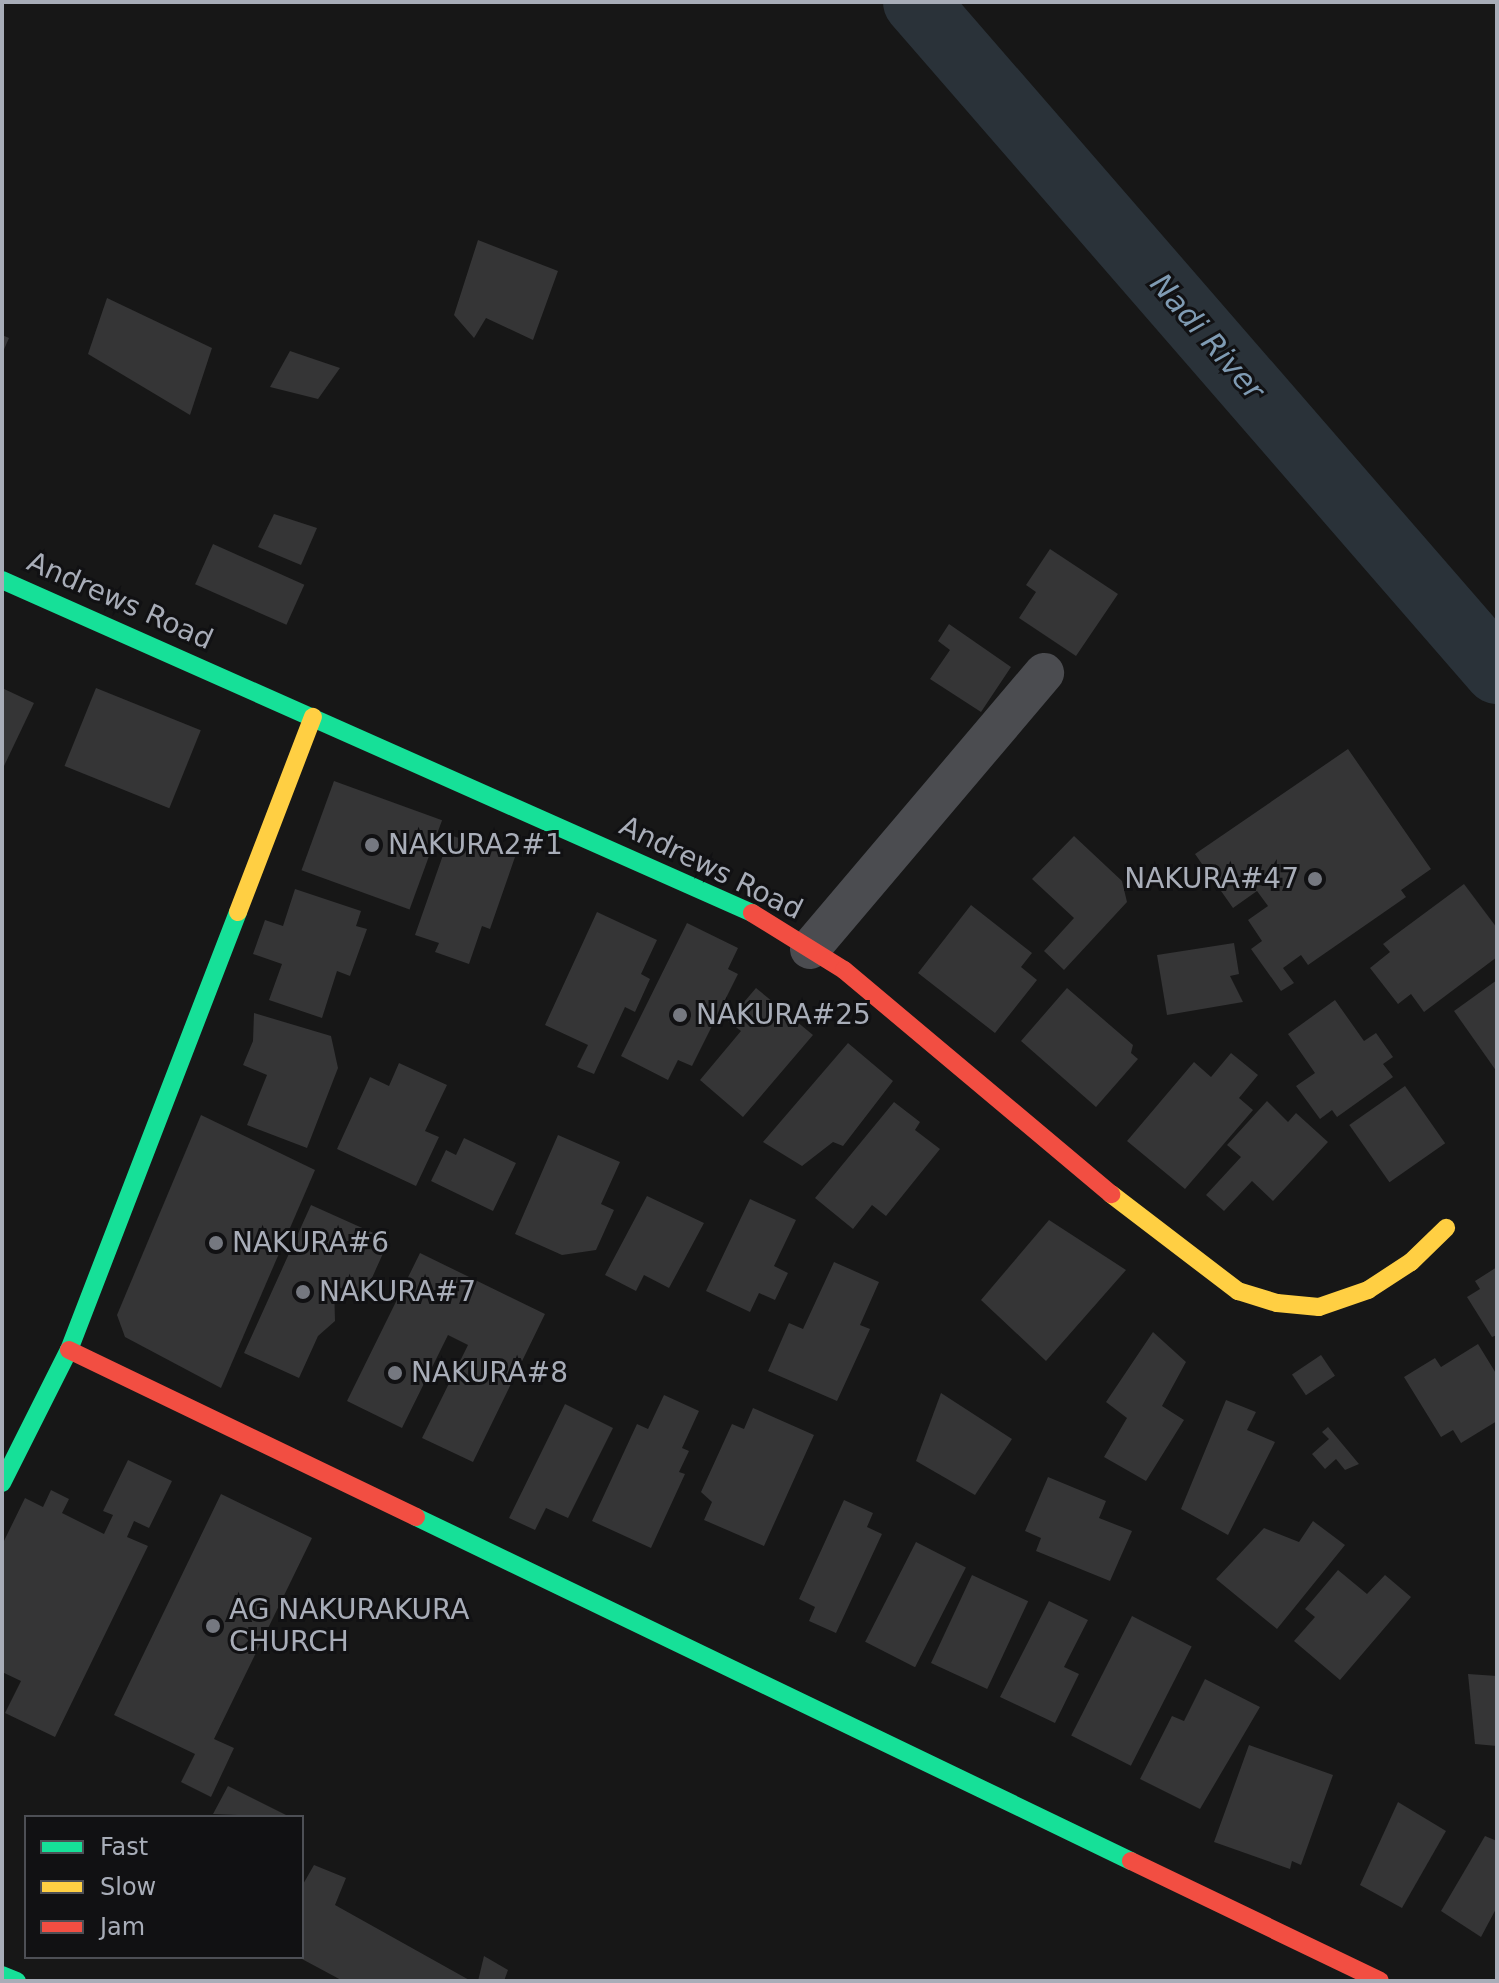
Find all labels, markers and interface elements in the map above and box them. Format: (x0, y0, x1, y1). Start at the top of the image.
water label: Nadi River (1142, 267, 1272, 407)
street label: Andrews Road (22, 545, 218, 657)
street label: Andrews Road (614, 809, 808, 927)
place label: NAKURA2#1 (388, 828, 563, 862)
marker: NAKURA2#1 (363, 836, 381, 854)
place label: NAKURA#47 (1124, 862, 1299, 896)
marker: NAKURA#47 (1306, 870, 1324, 888)
place label: NAKURA#25 (696, 998, 871, 1032)
marker: NAKURA#25 (671, 1006, 689, 1024)
place label: NAKURA#6 (232, 1226, 389, 1260)
marker: NAKURA#6 (207, 1234, 225, 1252)
place label: NAKURA#7 (319, 1275, 476, 1309)
marker: NAKURA#7 (294, 1283, 312, 1301)
place label: NAKURA#8 (411, 1356, 568, 1390)
marker: NAKURA#8 (386, 1364, 404, 1382)
place label: AG NAKURAKURA CHURCH (229, 1593, 470, 1659)
marker: AG NAKURAKURA CHURCH (204, 1617, 222, 1635)
legend (24, 1815, 304, 1959)
text: Fast (100, 1833, 148, 1861)
text: Slow (100, 1873, 156, 1901)
text: Jam (100, 1913, 145, 1941)

